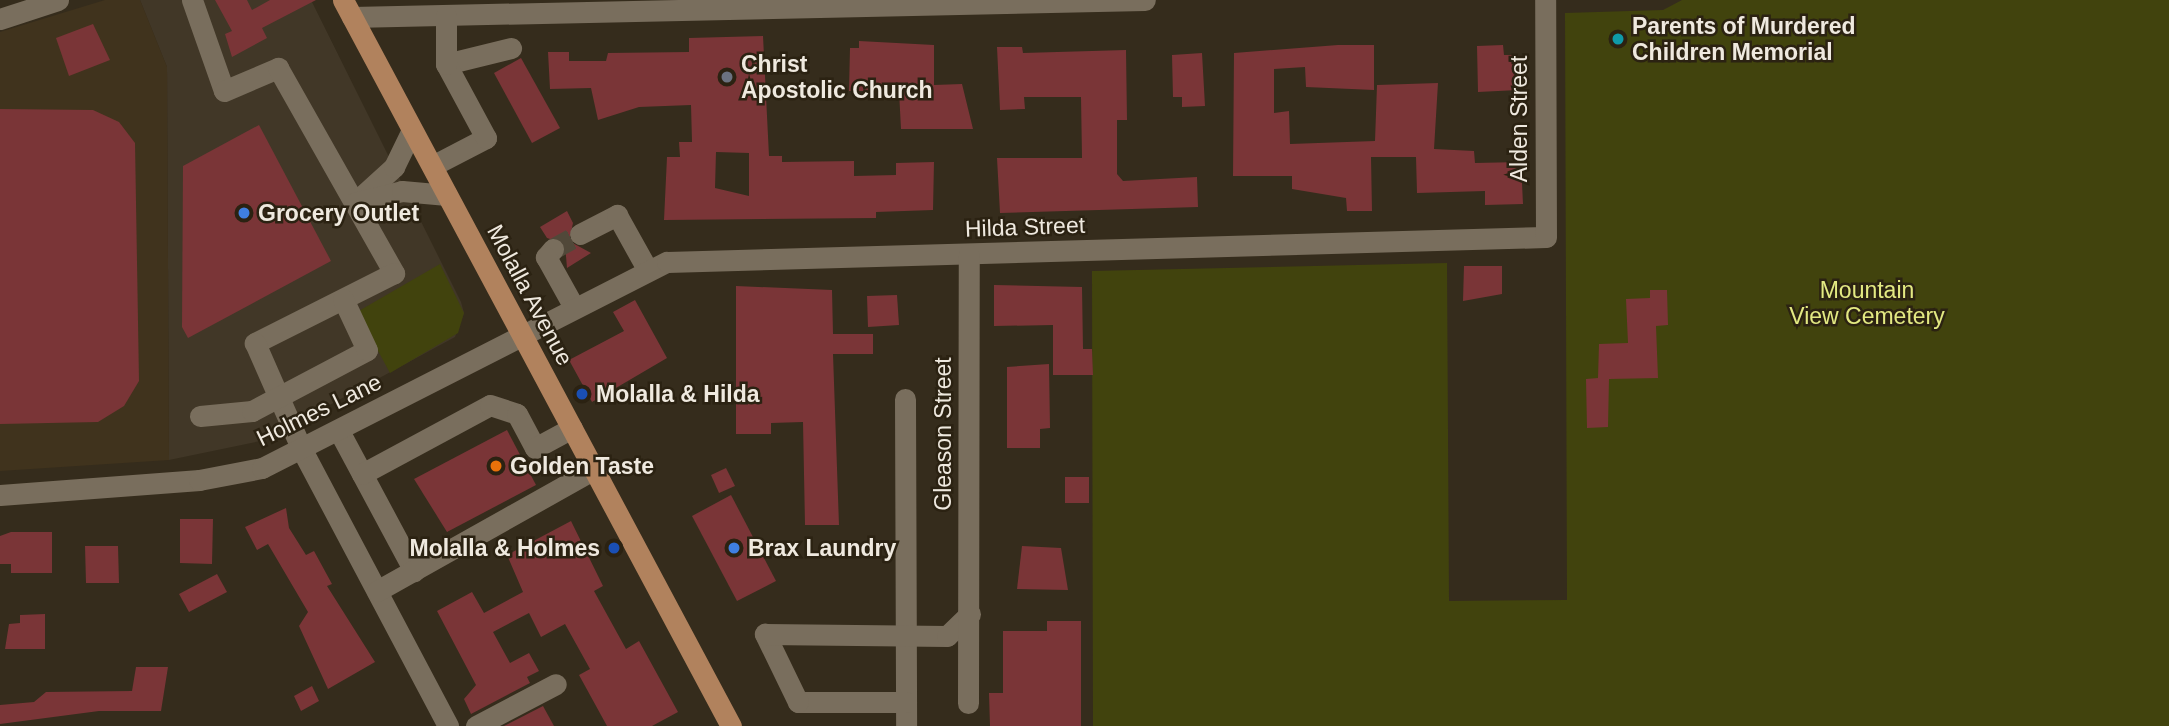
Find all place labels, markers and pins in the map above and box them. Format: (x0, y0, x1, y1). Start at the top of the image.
place label: Parents of Murdered Children Memorial (1632, 12, 1856, 66)
marker: Parents of Murdered Children Memorial (1610, 31, 1626, 47)
place label: Christ Apostolic Church (741, 50, 933, 104)
marker: Christ Apostolic Church (719, 69, 735, 85)
place label: Grocery Outlet (258, 199, 419, 227)
marker: Grocery Outlet (236, 205, 252, 221)
place label: Molalla & Hilda (596, 380, 760, 408)
marker: Molalla & Hilda (574, 386, 590, 402)
place label: Golden Taste (510, 452, 654, 480)
marker: Golden Taste (488, 458, 504, 474)
place label: Molalla & Holmes (410, 534, 600, 562)
place label: Brax Laundry (748, 534, 896, 562)
marker: Molalla & Holmes (606, 540, 622, 556)
marker: Brax Laundry (726, 540, 742, 556)

